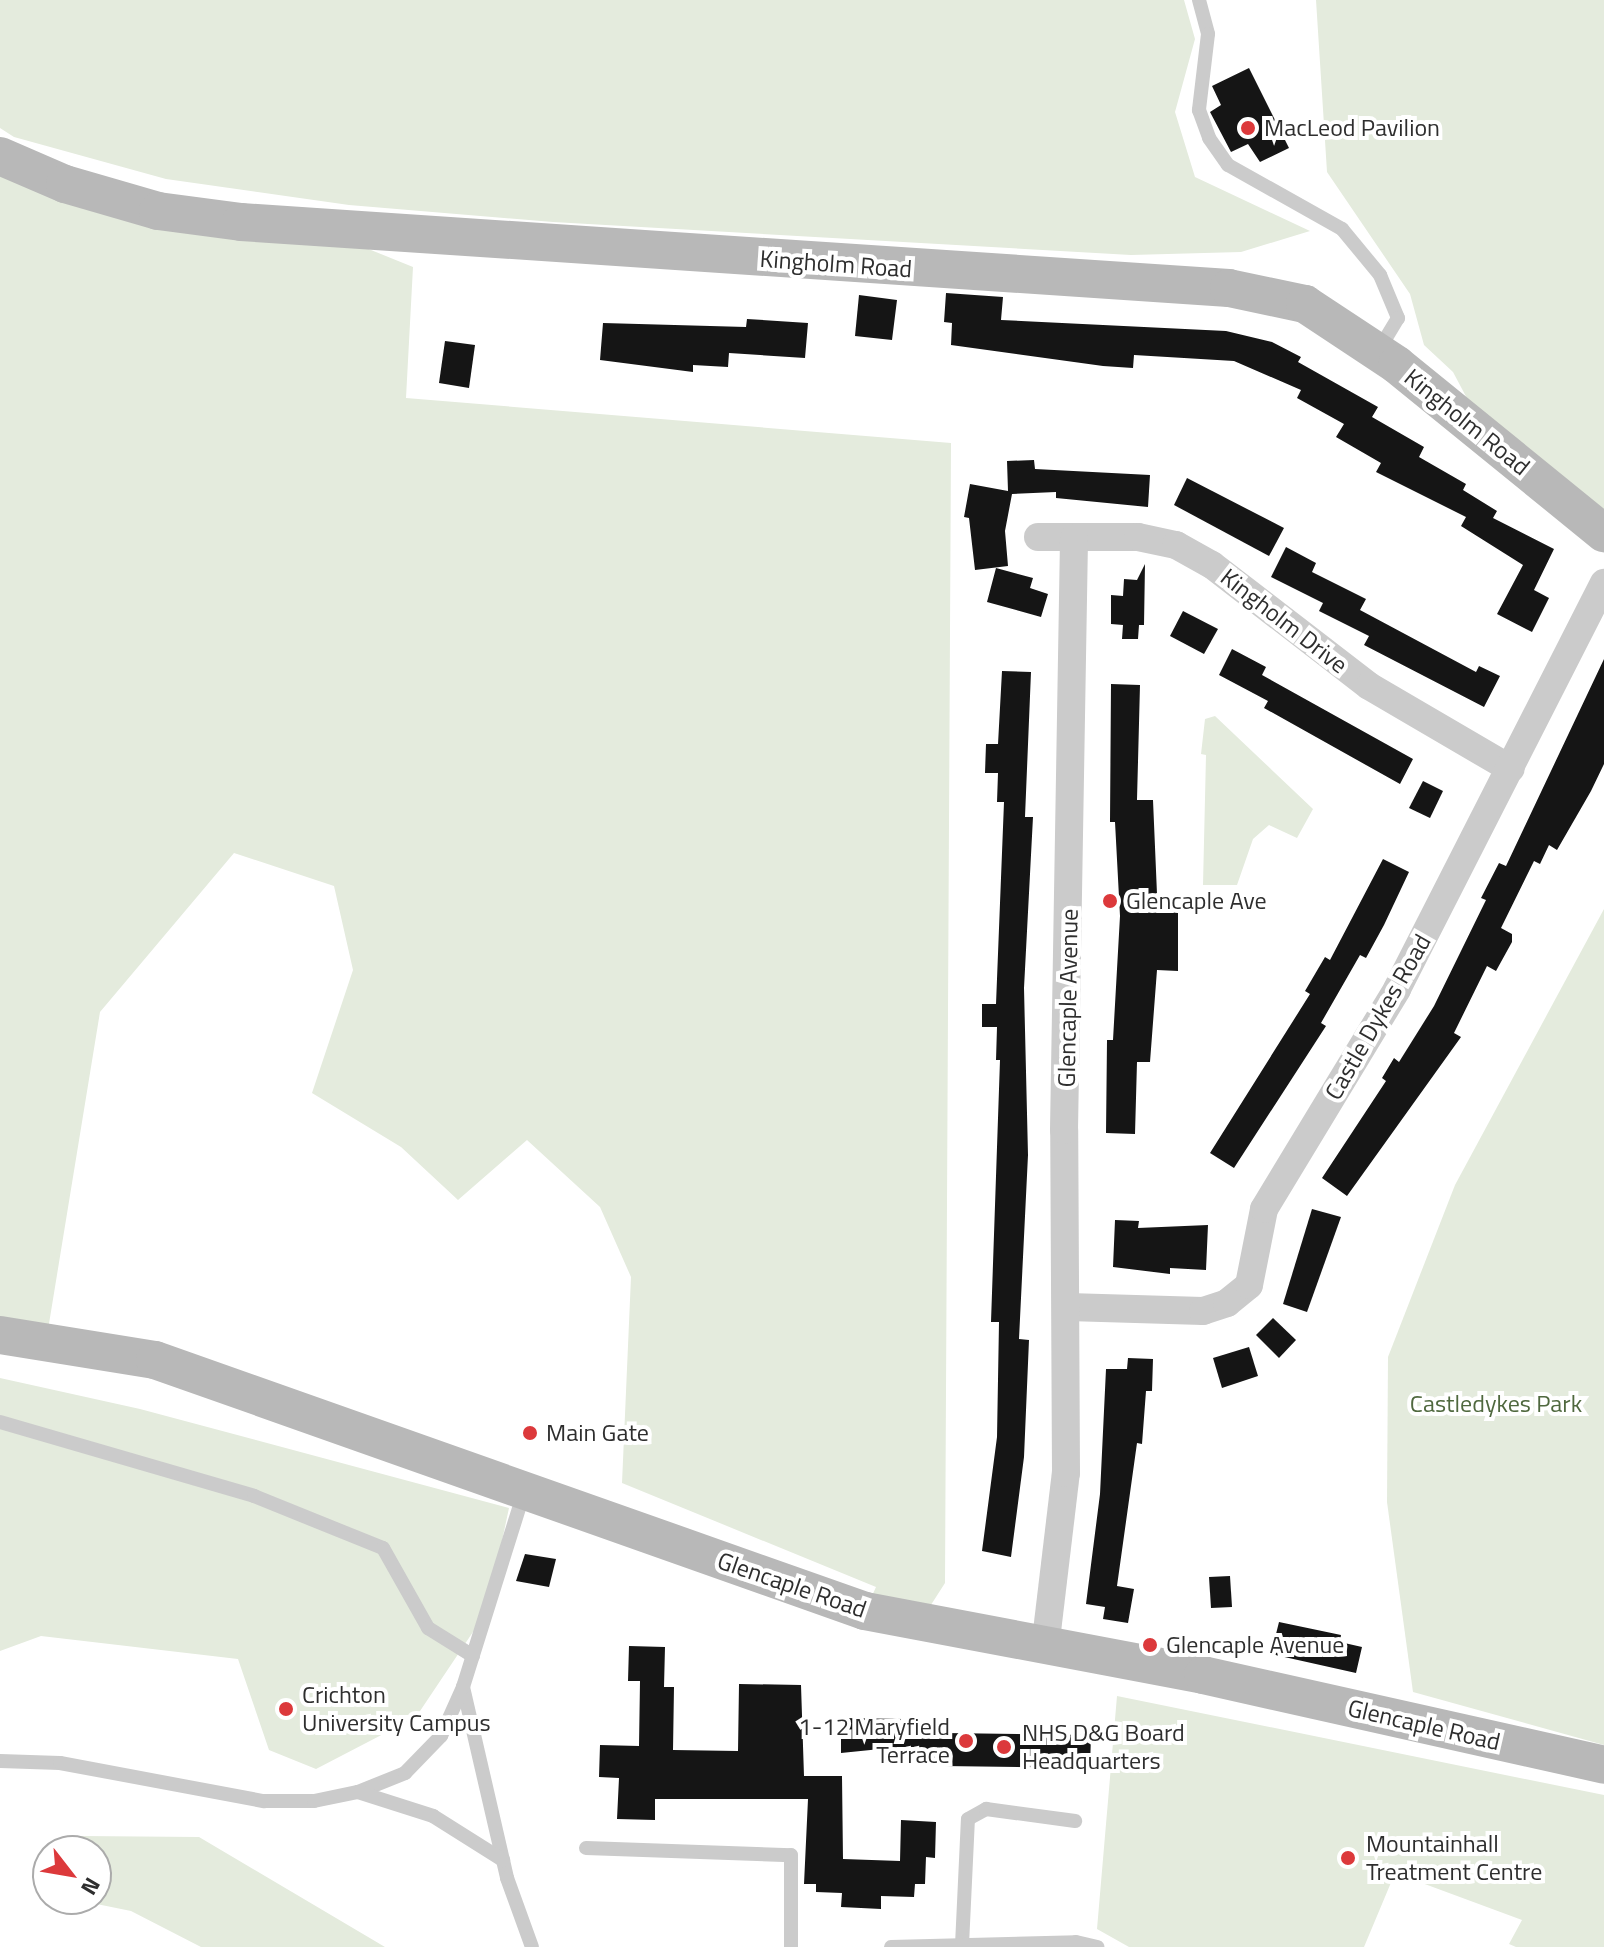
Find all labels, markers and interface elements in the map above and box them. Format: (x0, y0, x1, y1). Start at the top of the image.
place label: MacLeod Pavilion (1264, 114, 1440, 142)
marker: MacLeod Pavilion (1239, 119, 1257, 137)
street label: Kingholm Road (759, 244, 913, 284)
street label: Kingholm Road (1399, 363, 1535, 481)
street label: Kingholm Drive (1215, 563, 1353, 679)
place label: Glencaple Ave (1126, 887, 1267, 915)
marker: Glencaple Ave (1101, 892, 1119, 910)
street label: Glencaple Avenue (1052, 909, 1084, 1087)
street label: Castle Dykes Road (1319, 929, 1437, 1105)
park label: Castledykes Park (1410, 1390, 1582, 1418)
place label: Main Gate (546, 1419, 649, 1447)
marker: Main Gate (521, 1424, 539, 1442)
street label: Glencaple Road (714, 1546, 870, 1624)
place label: Glencaple Avenue (1166, 1631, 1344, 1659)
marker: Glencaple Avenue (1141, 1636, 1159, 1654)
place label: Crichton University Campus (302, 1681, 491, 1737)
street label: Glencaple Road (1345, 1693, 1503, 1757)
marker: Crichton University Campus (277, 1700, 295, 1718)
place label: 1-12 Maryfield Terrace (798, 1713, 950, 1769)
place label: NHS D&G Board Headquarters (1022, 1719, 1185, 1775)
marker: 1-12 Maryfield Terrace (957, 1732, 975, 1750)
marker: NHS D&G Board Headquarters (993, 1736, 1015, 1758)
place label: Mountainhall Treatment Centre (1366, 1830, 1542, 1886)
north arrow (32, 1835, 112, 1915)
marker: Mountainhall Treatment Centre (1337, 1847, 1359, 1869)
text: N (72, 1871, 109, 1902)

